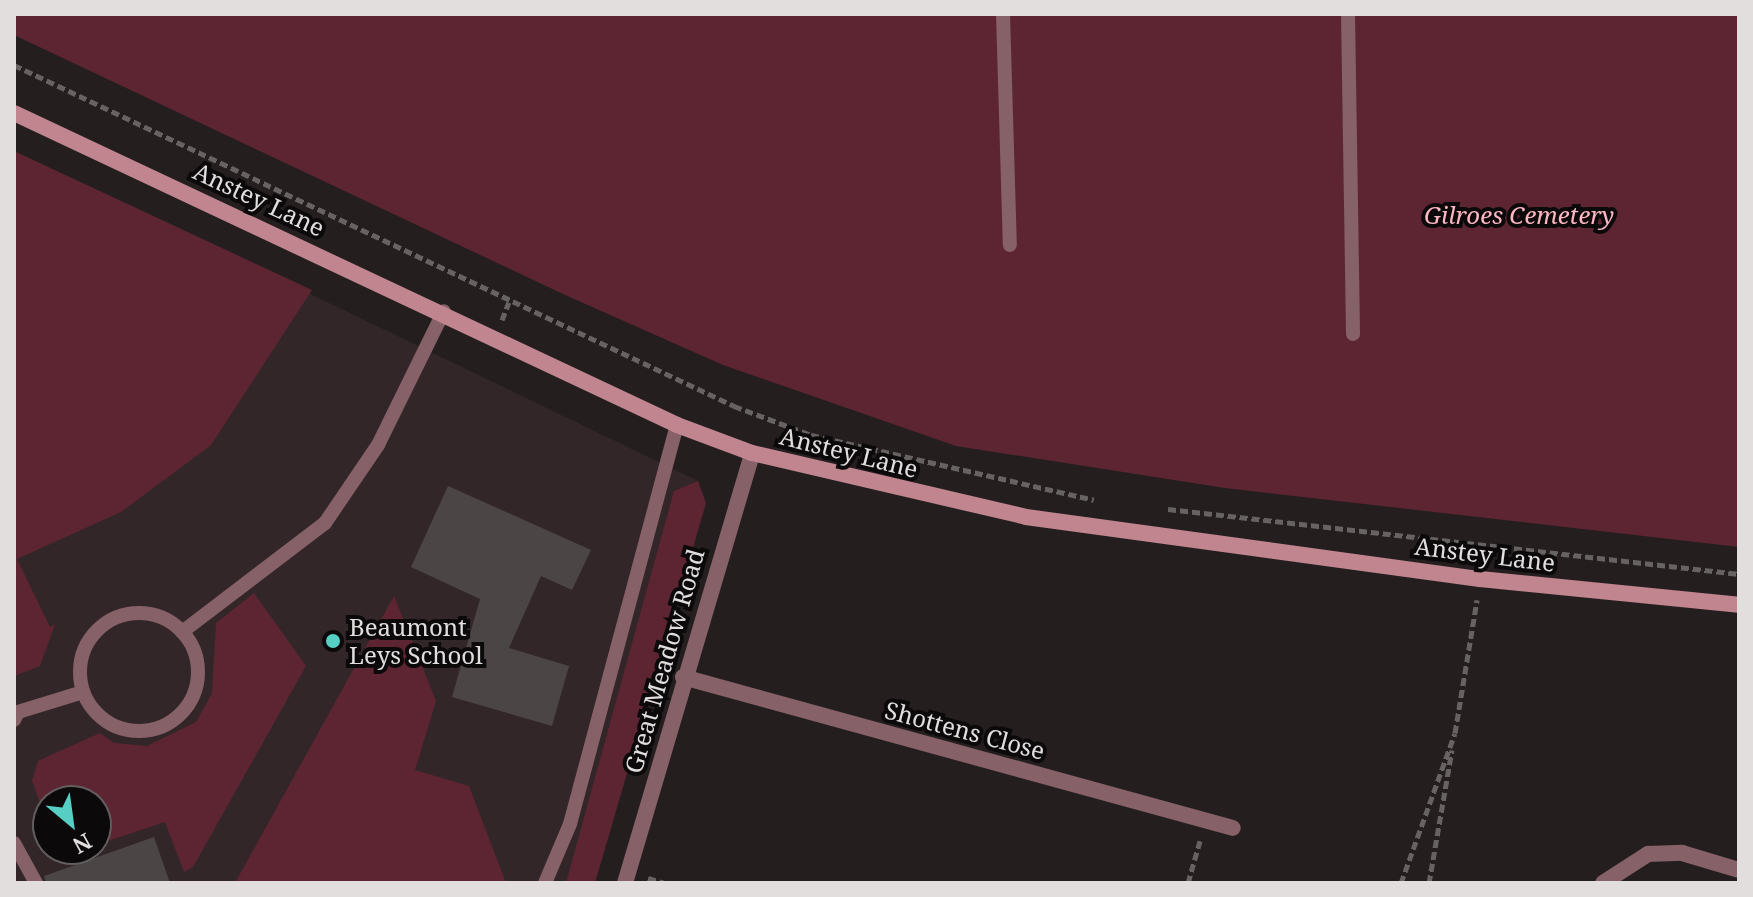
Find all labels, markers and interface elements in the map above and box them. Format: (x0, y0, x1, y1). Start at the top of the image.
street label: Anstey Lane (189, 156, 329, 242)
park label: Gilroes Cemetery (1424, 201, 1614, 229)
street label: Anstey Lane (777, 421, 921, 483)
street label: Anstey Lane (1413, 531, 1557, 577)
street label: Great Meadow Road (618, 546, 710, 776)
place label: Beaumont Leys School (349, 613, 483, 669)
marker: Beaumont Leys School (324, 632, 342, 650)
street label: Shottens Close (882, 695, 1048, 765)
north arrow (32, 785, 112, 865)
text: N (68, 827, 98, 862)

